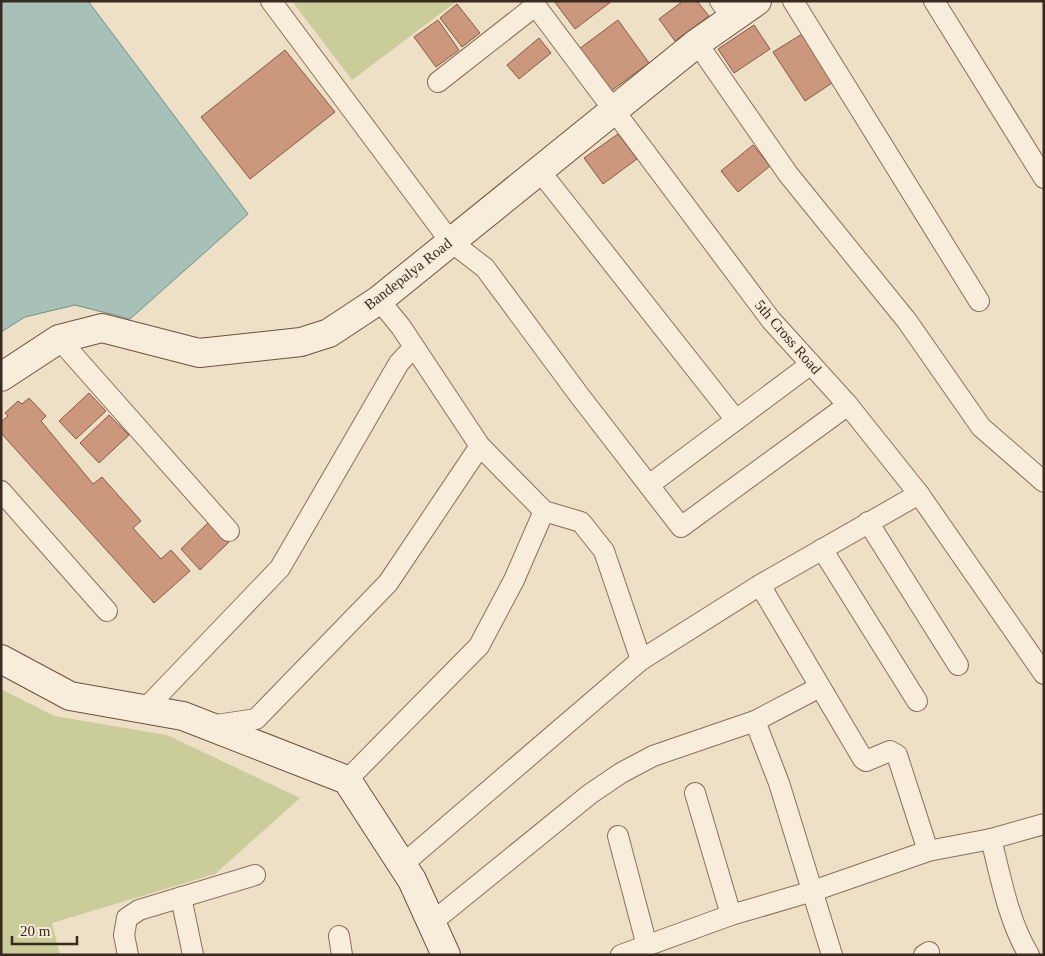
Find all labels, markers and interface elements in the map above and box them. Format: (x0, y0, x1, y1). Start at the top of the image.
street label: Bandepalya Road (361, 235, 455, 313)
street label: 5th Cross Road (752, 297, 825, 378)
scale bar (12, 914, 78, 946)
text: 20 m (20, 923, 51, 939)

